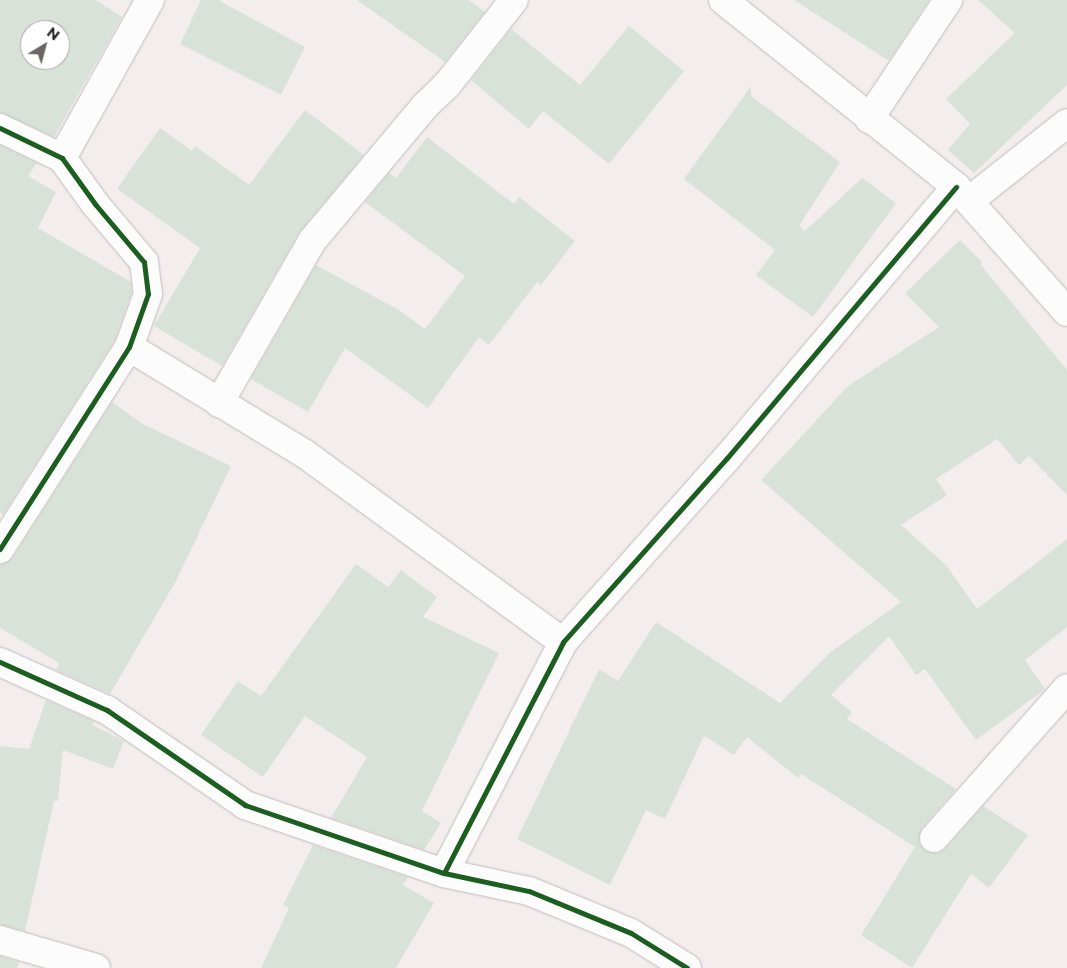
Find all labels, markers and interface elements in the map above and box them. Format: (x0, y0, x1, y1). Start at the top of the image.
north arrow (20, 20, 70, 70)
text: N (43, 23, 63, 44)

